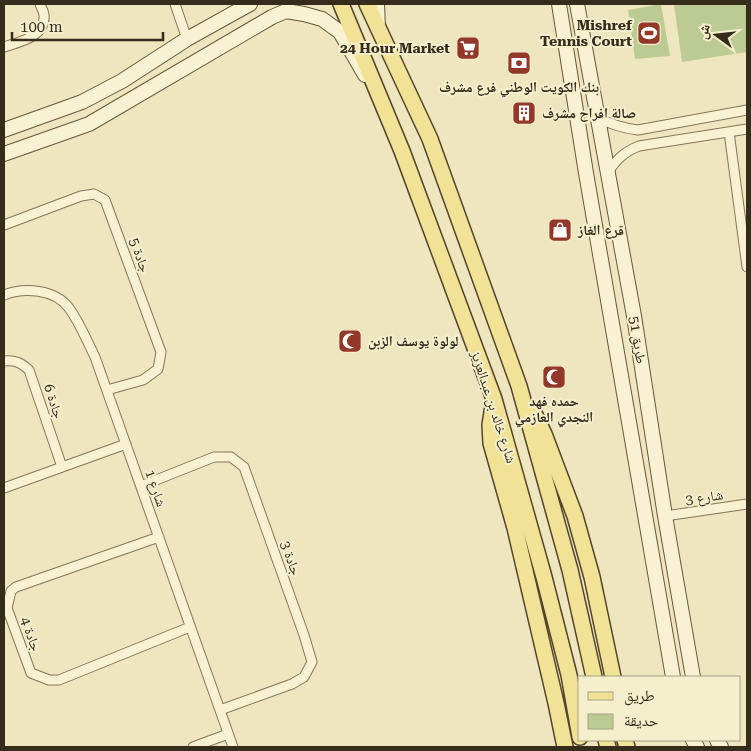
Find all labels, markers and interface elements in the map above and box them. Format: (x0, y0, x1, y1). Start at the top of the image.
scale bar (12, 10, 164, 42)
north arrow (691, 10, 741, 60)
place label: Mishref Tennis Court (540, 17, 633, 49)
text: 100 m (20, 18, 63, 36)
sports icon: Mishref Tennis Court (636, 20, 662, 46)
text: ش (694, 22, 714, 41)
supermarket icon: 24 Hour Market (455, 35, 481, 61)
place label: 24 Hour Market (340, 40, 450, 56)
bank icon: بنك الكويت الوطني فرع مشرف (506, 50, 532, 76)
place label: بنك الكويت الوطني فرع مشرف (439, 79, 599, 98)
building icon: صالة افراح مشرف (511, 100, 537, 126)
place label: صالة افراح مشرف (542, 105, 636, 122)
shop icon: قرع الغاز (547, 217, 573, 243)
place label: قرع الغاز (577, 222, 624, 239)
street label: جادة 5 (126, 236, 154, 274)
street label: طريق 51 (624, 315, 650, 365)
mosque icon: لولوة يوسف الزبن (337, 328, 363, 354)
place label: لولوة يوسف الزبن (368, 333, 459, 350)
street label: شارع خالد بن عبدالعزيز (466, 348, 520, 466)
mosque icon: حمده فهد النجدي العازمي (541, 364, 567, 390)
street label: جادة 6 (41, 382, 67, 420)
place label: حمده فهد النجدي العازمي (515, 393, 593, 428)
street label: شارع 1 (140, 467, 170, 509)
street label: شارع 3 (684, 486, 724, 510)
street label: جادة 3 (277, 539, 305, 577)
street label: جادة 4 (17, 615, 45, 653)
legend (578, 676, 741, 741)
text: طريق (624, 687, 655, 706)
text: حديقة (624, 712, 659, 730)

